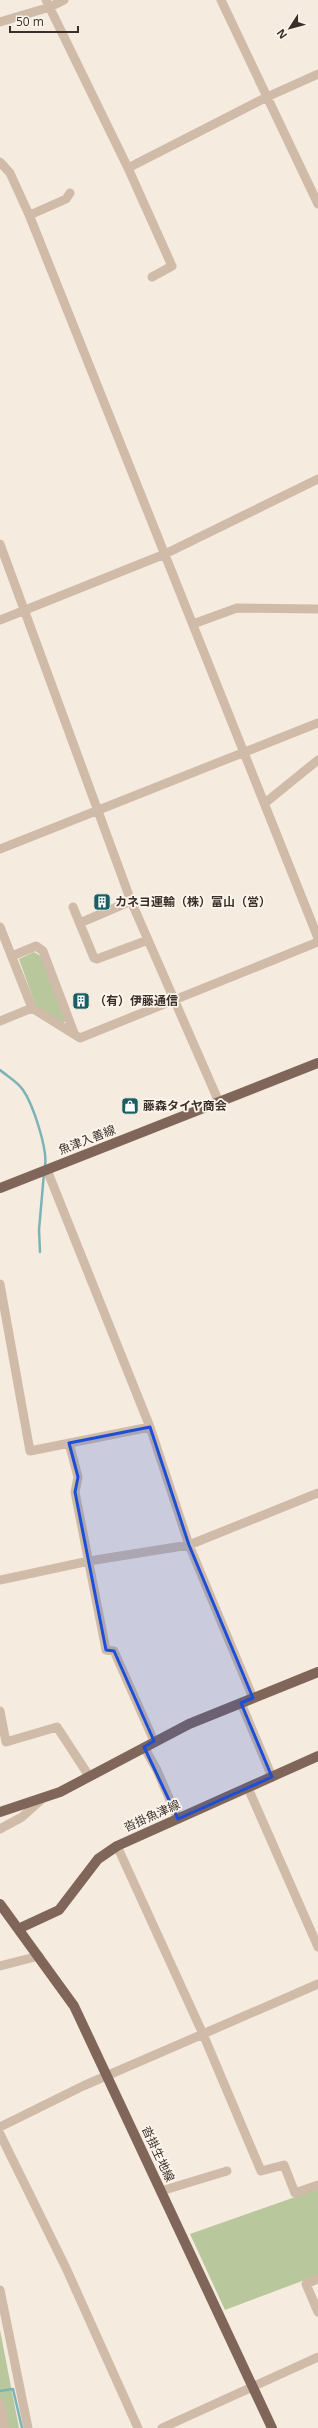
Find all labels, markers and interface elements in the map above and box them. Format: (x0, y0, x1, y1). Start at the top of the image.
scale bar (10, 8, 78, 34)
north arrow (270, 8, 310, 48)
text: 50 m (16, 13, 44, 30)
text: N (273, 26, 290, 42)
building icon: カネヨ運輸（株）富山（営） (92, 892, 112, 912)
place label: カネヨ運輸（株）富山（営） (115, 893, 271, 910)
building icon: （有）伊藤通信 (71, 991, 91, 1011)
place label: （有）伊藤通信 (94, 992, 178, 1009)
shop icon: 藤森タイヤ商会 (120, 1096, 140, 1116)
place label: 藤森タイヤ商会 (143, 1097, 227, 1114)
street label: 魚津入善線 (56, 1121, 118, 1158)
street label: 沓掛魚津線 (121, 1796, 183, 1836)
street label: 沓掛生地線 (138, 2123, 179, 2185)

